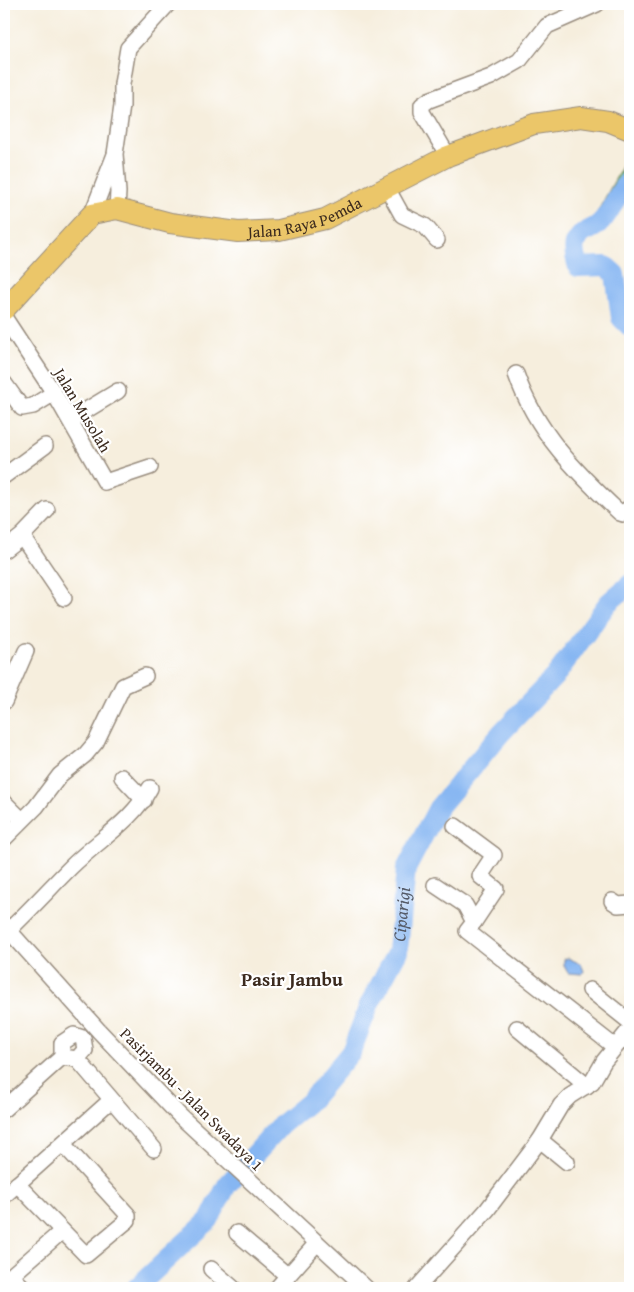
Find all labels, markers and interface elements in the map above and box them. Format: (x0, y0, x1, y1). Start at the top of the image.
street label: Jalan Raya Pemda (245, 190, 366, 244)
street label: Jalan Musolah (47, 362, 118, 457)
water label: Ciparigi (385, 885, 417, 943)
district label: Pasir Jambu (241, 965, 343, 993)
street label: Pasirjambu - Jalan Swadaya 1 (115, 1022, 269, 1176)

